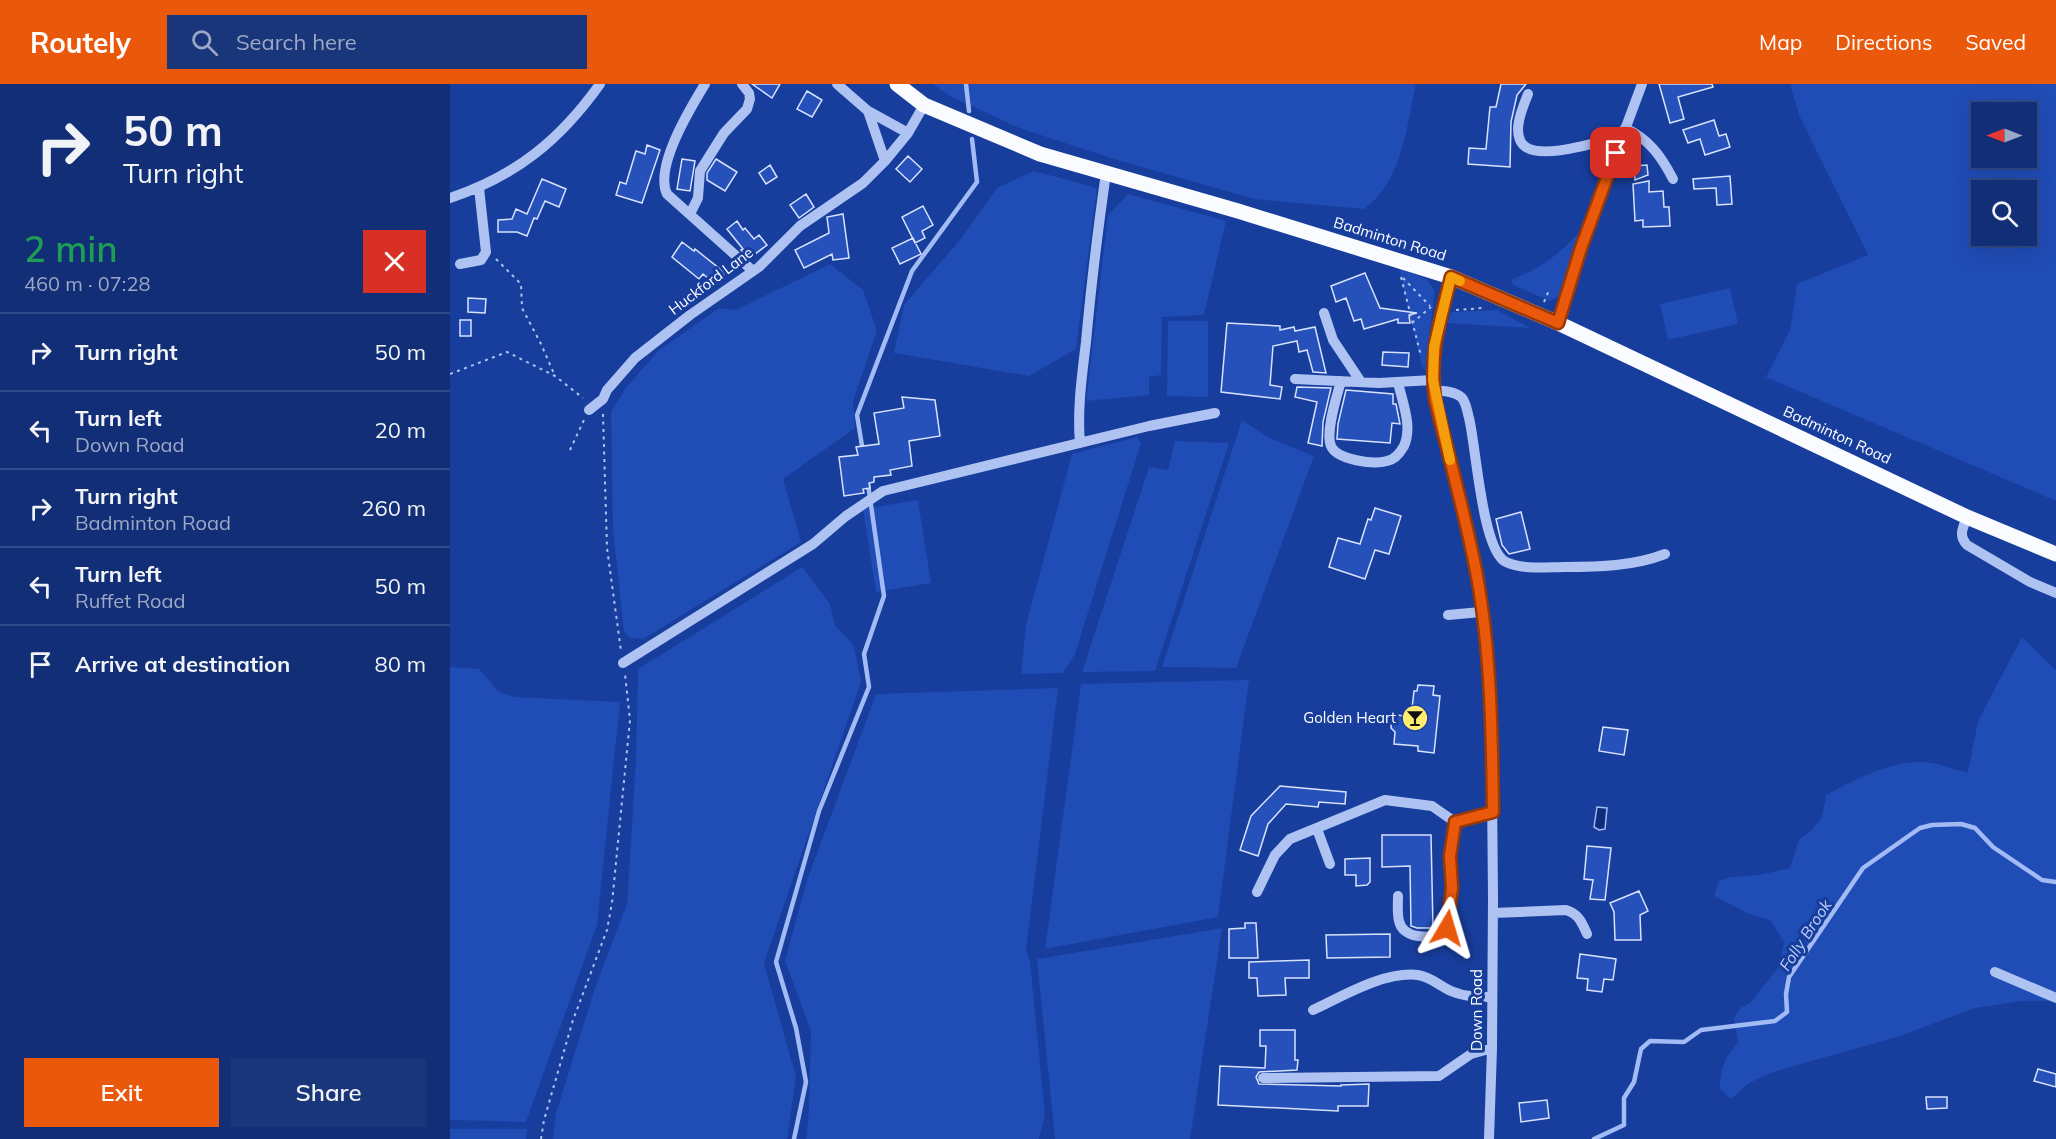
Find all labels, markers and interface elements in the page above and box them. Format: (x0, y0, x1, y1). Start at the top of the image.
search box (167, 15, 587, 69)
text: Routely (30, 25, 131, 60)
icon: search (188, 26, 221, 59)
text: Search here (236, 28, 357, 56)
text: Map (1759, 29, 1802, 55)
text: Directions (1835, 29, 1932, 55)
text: Saved (1965, 29, 2026, 55)
north arrow (1971, 102, 2037, 168)
map controls (1971, 102, 2037, 246)
text: 50 m (123, 104, 223, 157)
icon: right (24, 108, 102, 186)
pin (1590, 127, 1641, 178)
icon: arrive (1599, 136, 1632, 169)
text: Turn right (123, 156, 243, 190)
button: search (1971, 180, 2037, 246)
street label: Badminton Road (1331, 212, 1449, 265)
text: 2 min (24, 226, 118, 271)
button: close (363, 230, 426, 293)
street label: Huckford Lane (665, 243, 757, 319)
text: 460 m · 07:28 (24, 271, 150, 296)
icon: right (24, 336, 57, 369)
text: Turn right (75, 338, 178, 366)
text: 50 m (375, 338, 426, 366)
street label: Badminton Road (1780, 401, 1894, 468)
text: Turn left (75, 404, 162, 432)
icon: left (24, 414, 57, 447)
text: 20 m (375, 416, 426, 444)
text: Down Road (75, 432, 185, 457)
text: Turn right (75, 482, 178, 510)
icon: right (24, 492, 57, 525)
text: 260 m (361, 494, 426, 522)
text: Badminton Road (75, 510, 231, 535)
text: Turn left (75, 560, 162, 588)
icon: left (24, 570, 57, 603)
text: 50 m (375, 572, 426, 600)
text: Ruffet Road (75, 588, 185, 613)
icon: arrive (24, 648, 57, 681)
text: Arrive at destination (75, 650, 290, 678)
text: 80 m (375, 650, 426, 678)
bar icon: Golden Heart (1400, 703, 1430, 733)
place label: Golden Heart (1303, 708, 1396, 727)
water label: Folly Brook (1774, 895, 1836, 975)
position arrow (1415, 896, 1479, 960)
street label: Down Road (1467, 969, 1486, 1051)
button: Exit (24, 1058, 219, 1127)
button: Share (231, 1058, 426, 1127)

